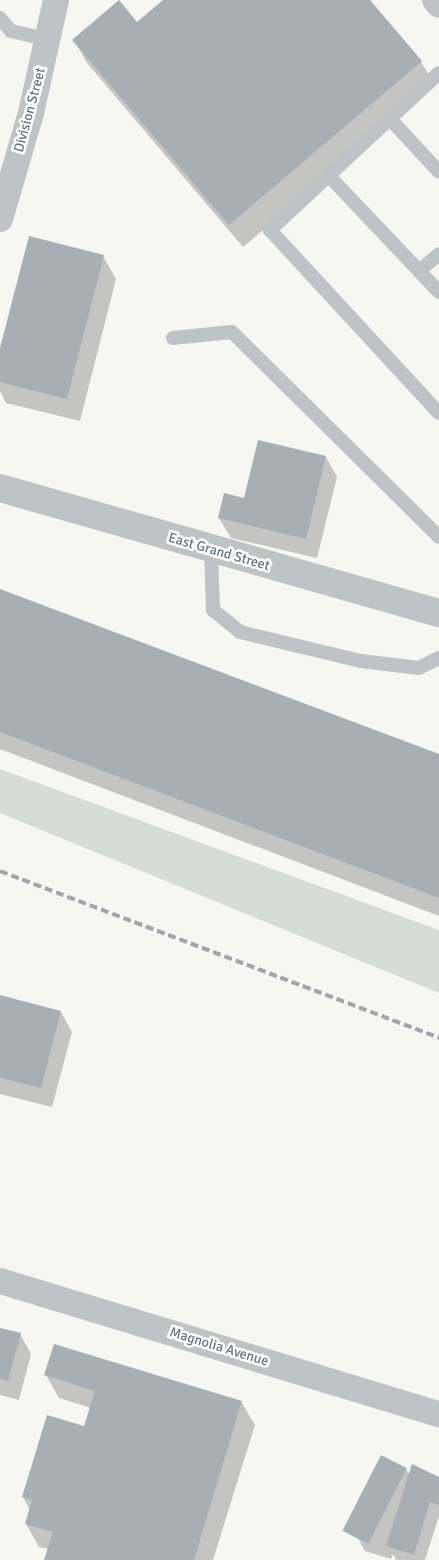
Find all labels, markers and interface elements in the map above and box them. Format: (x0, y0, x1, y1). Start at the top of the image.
street label: Division Street (11, 66, 49, 154)
street label: East Grand Street (166, 529, 272, 575)
street label: Magnolia Avenue (168, 1324, 270, 1370)

